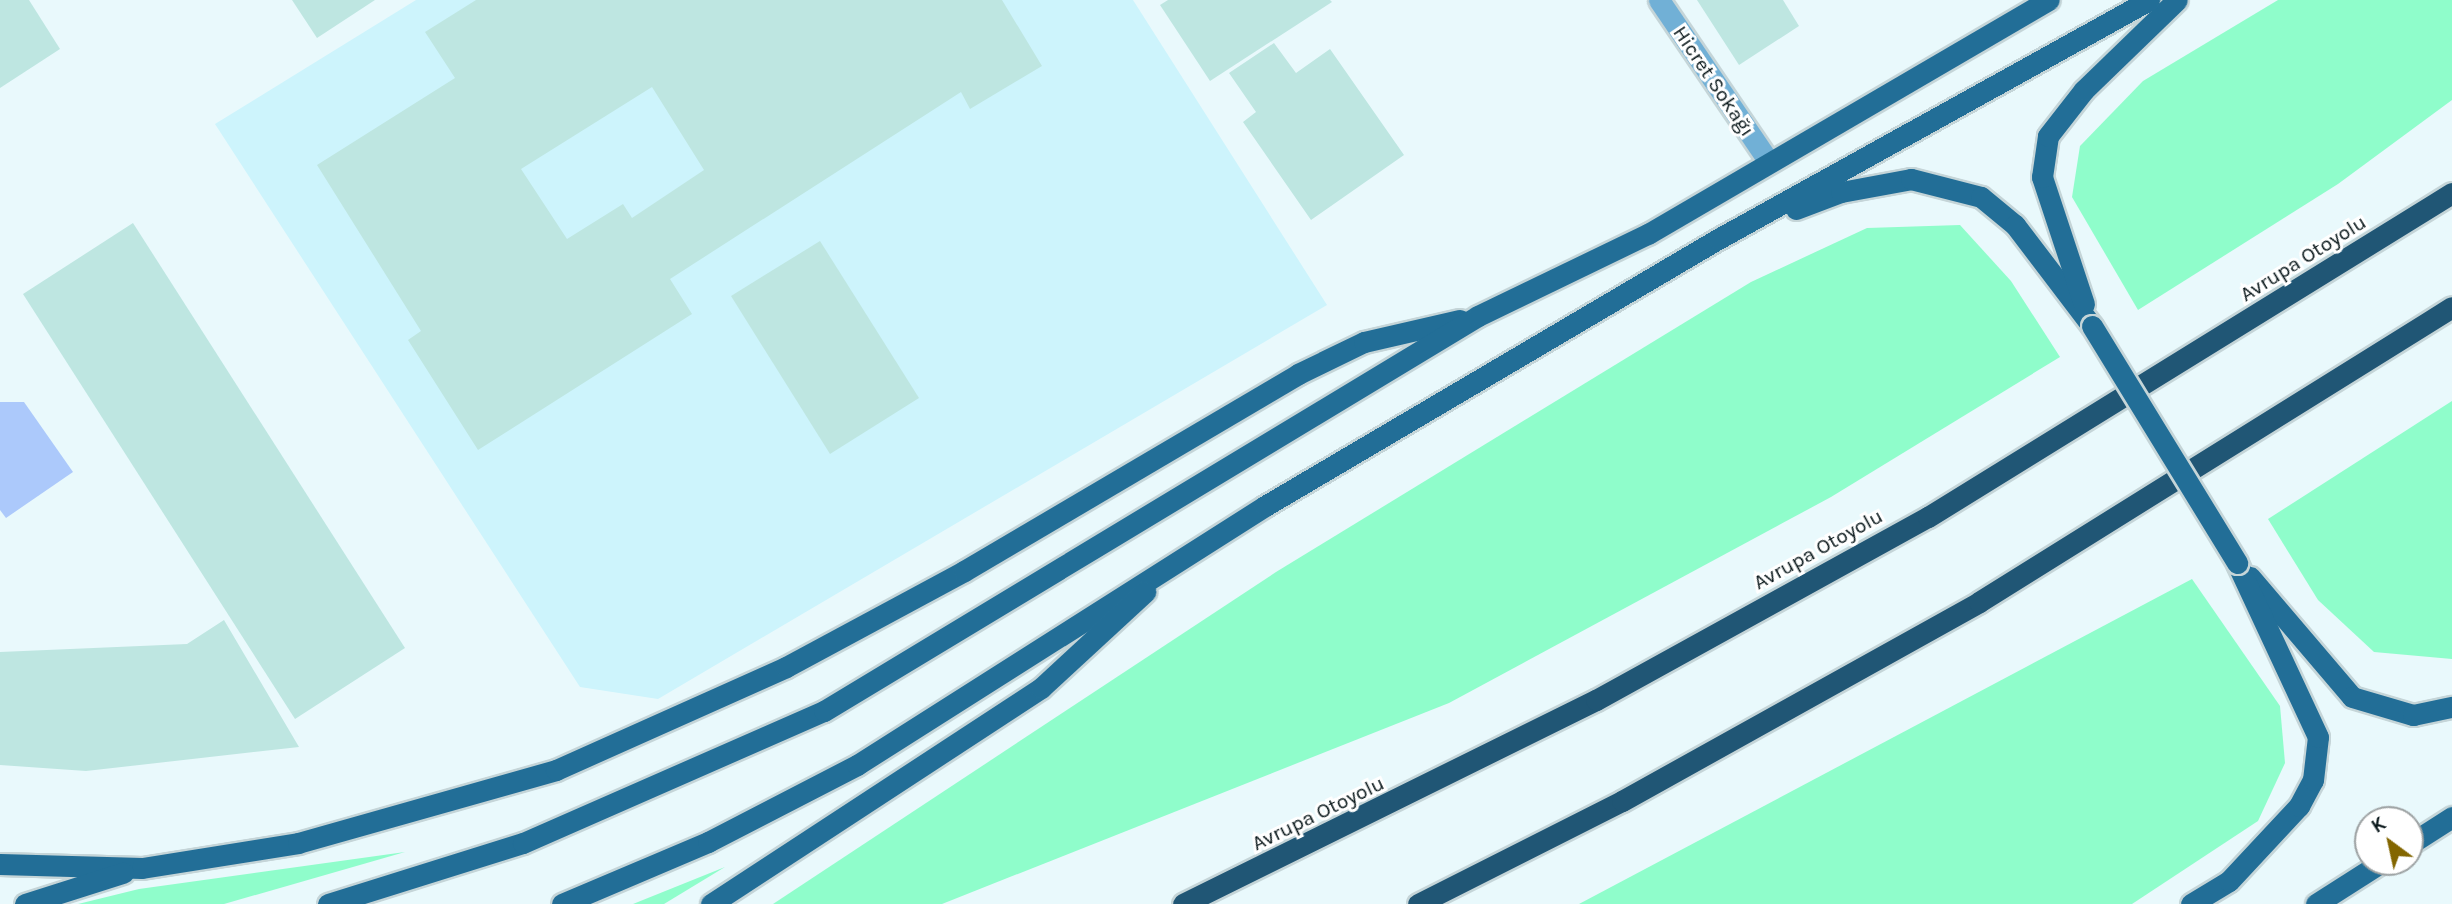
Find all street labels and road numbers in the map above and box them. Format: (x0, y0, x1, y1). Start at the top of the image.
street label: Hicret Sokağı (1668, 21, 1760, 141)
street label: Avrupa Otoyolu (2235, 209, 2371, 307)
street label: Avrupa Otoyolu (1749, 503, 1887, 595)
street label: Avrupa Otoyolu (1248, 770, 1388, 856)

